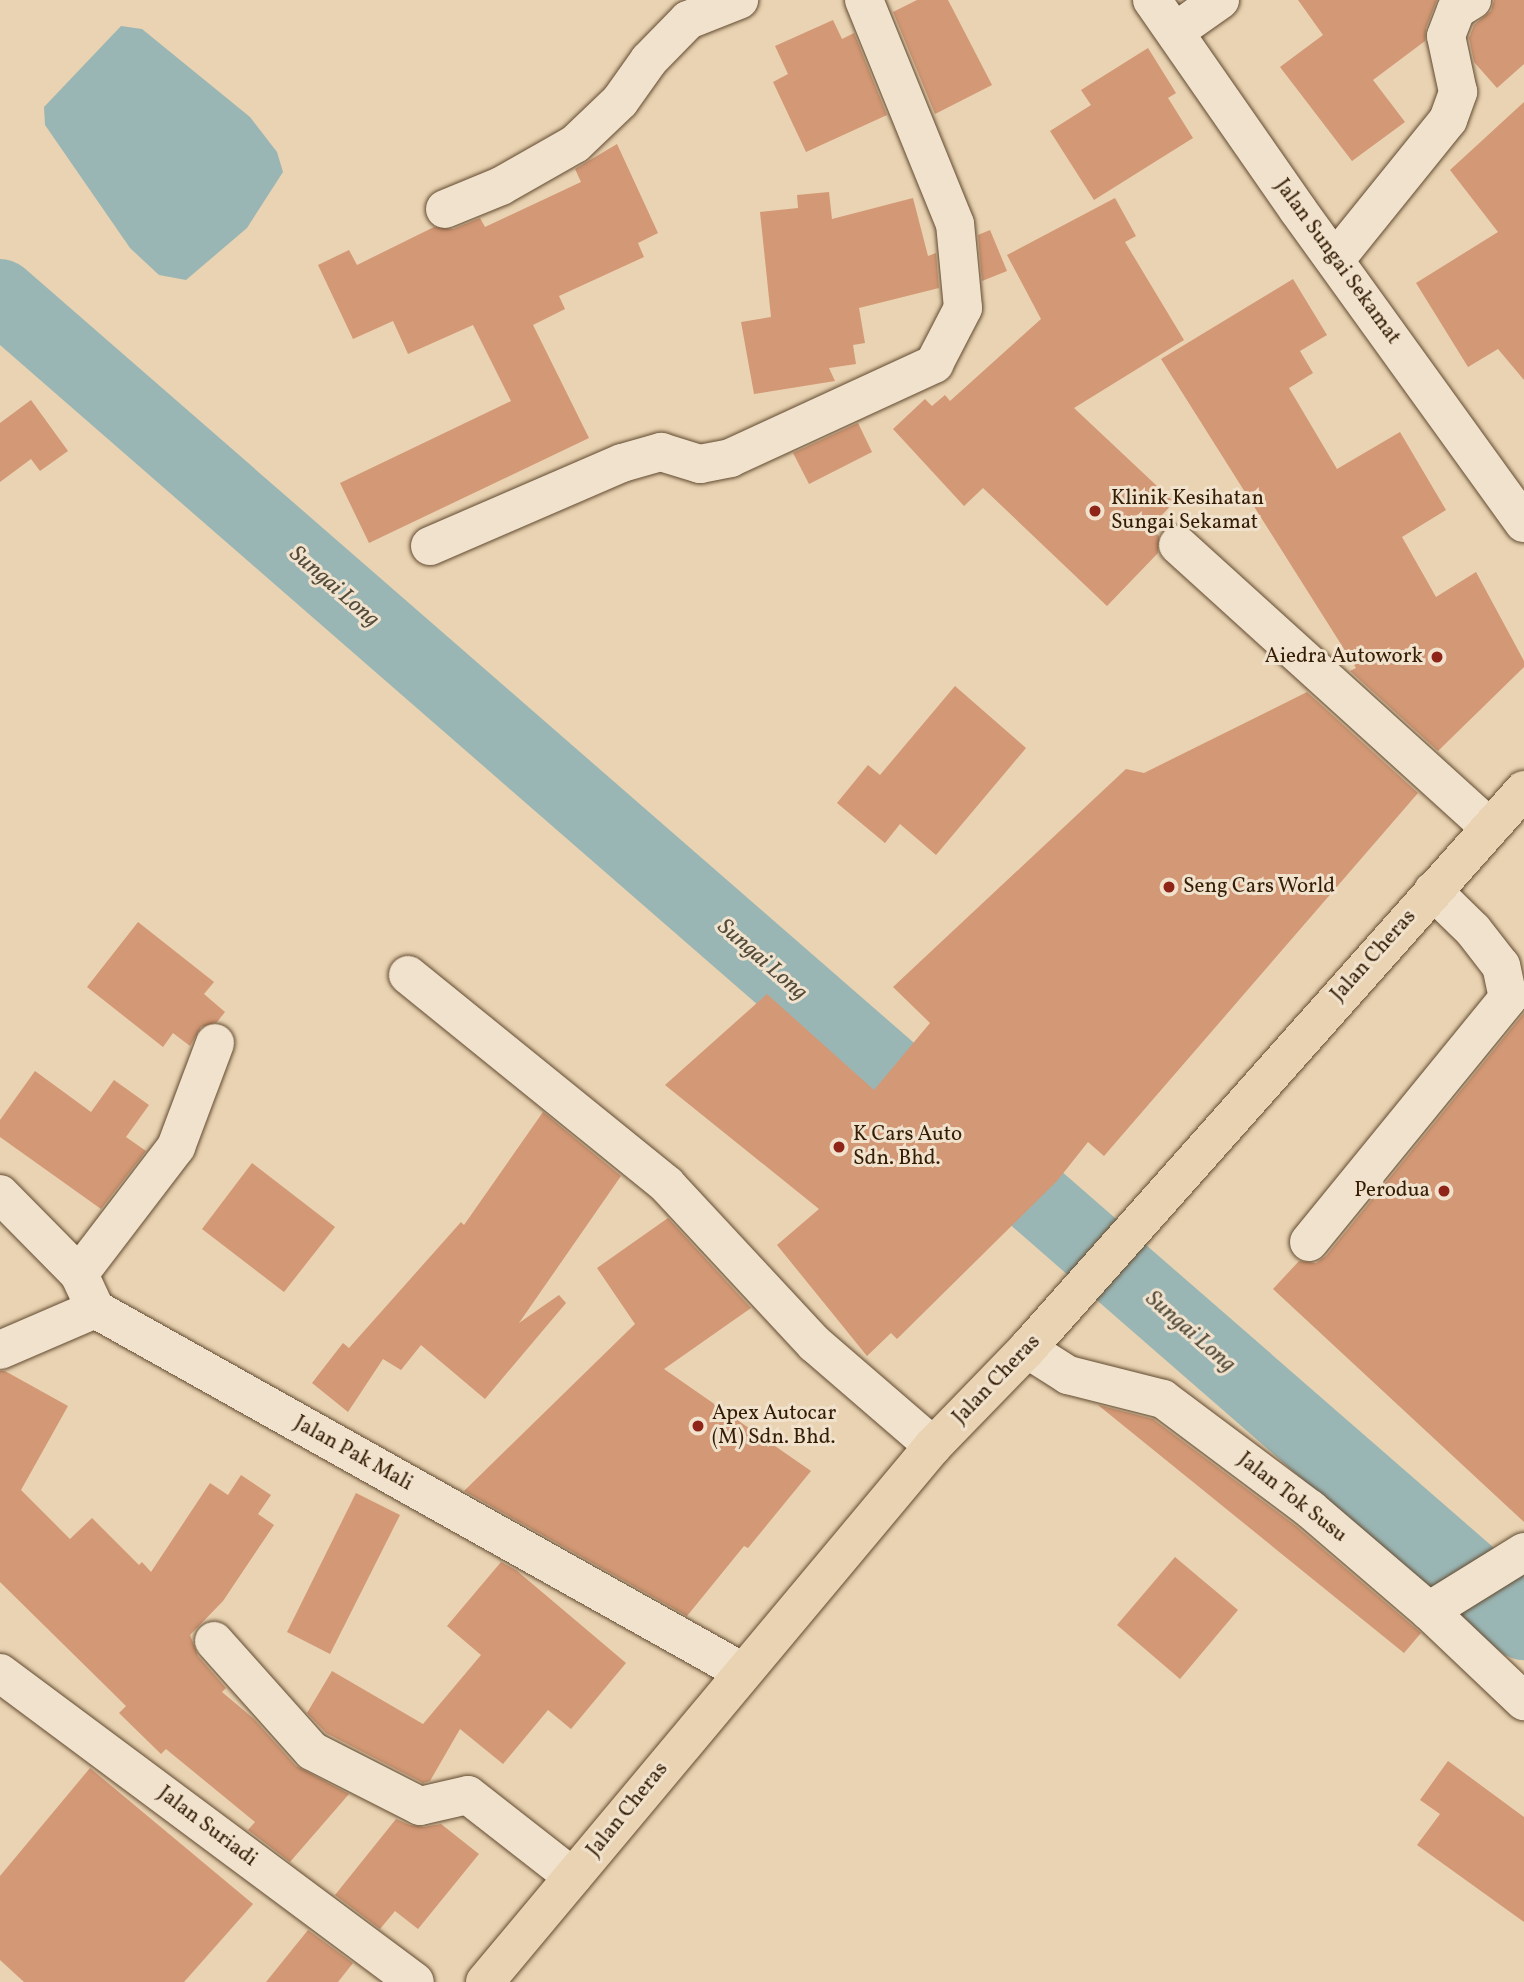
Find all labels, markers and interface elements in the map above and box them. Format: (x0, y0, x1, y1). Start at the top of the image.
street label: Jalan Sungai Sekamat (1269, 174, 1405, 350)
place label: Klinik Kesihatan Sungai Sekamat (1111, 486, 1264, 536)
marker: Klinik Kesihatan Sungai Sekamat (1085, 501, 1105, 521)
water label: Sungai Long (283, 540, 385, 634)
place label: Aiedra Autowork (1265, 644, 1423, 670)
marker: Aiedra Autowork (1429, 649, 1445, 665)
place label: Seng Cars World (1183, 874, 1336, 900)
marker: Seng Cars World (1161, 879, 1177, 895)
street label: Jalan Cheras (1326, 905, 1422, 1007)
water label: Sungai Long (711, 913, 813, 1007)
place label: K Cars Auto Sdn. Bhd. (853, 1122, 962, 1172)
marker: K Cars Auto Sdn. Bhd. (831, 1139, 847, 1155)
place label: Perodua (1354, 1178, 1430, 1204)
marker: Perodua (1436, 1183, 1452, 1199)
water label: Sungai Long (1139, 1285, 1241, 1379)
street label: Jalan Cheras (948, 1330, 1046, 1430)
place label: Apex Autocar (M) Sdn. Bhd. (712, 1401, 836, 1451)
street label: Jalan Pak Mali (289, 1411, 417, 1497)
marker: Apex Autocar (M) Sdn. Bhd. (690, 1418, 706, 1434)
street label: Jalan Tok Susu (1232, 1447, 1352, 1549)
street label: Jalan Cheras (582, 1757, 674, 1863)
street label: Jalan Suriadi (152, 1781, 262, 1873)

